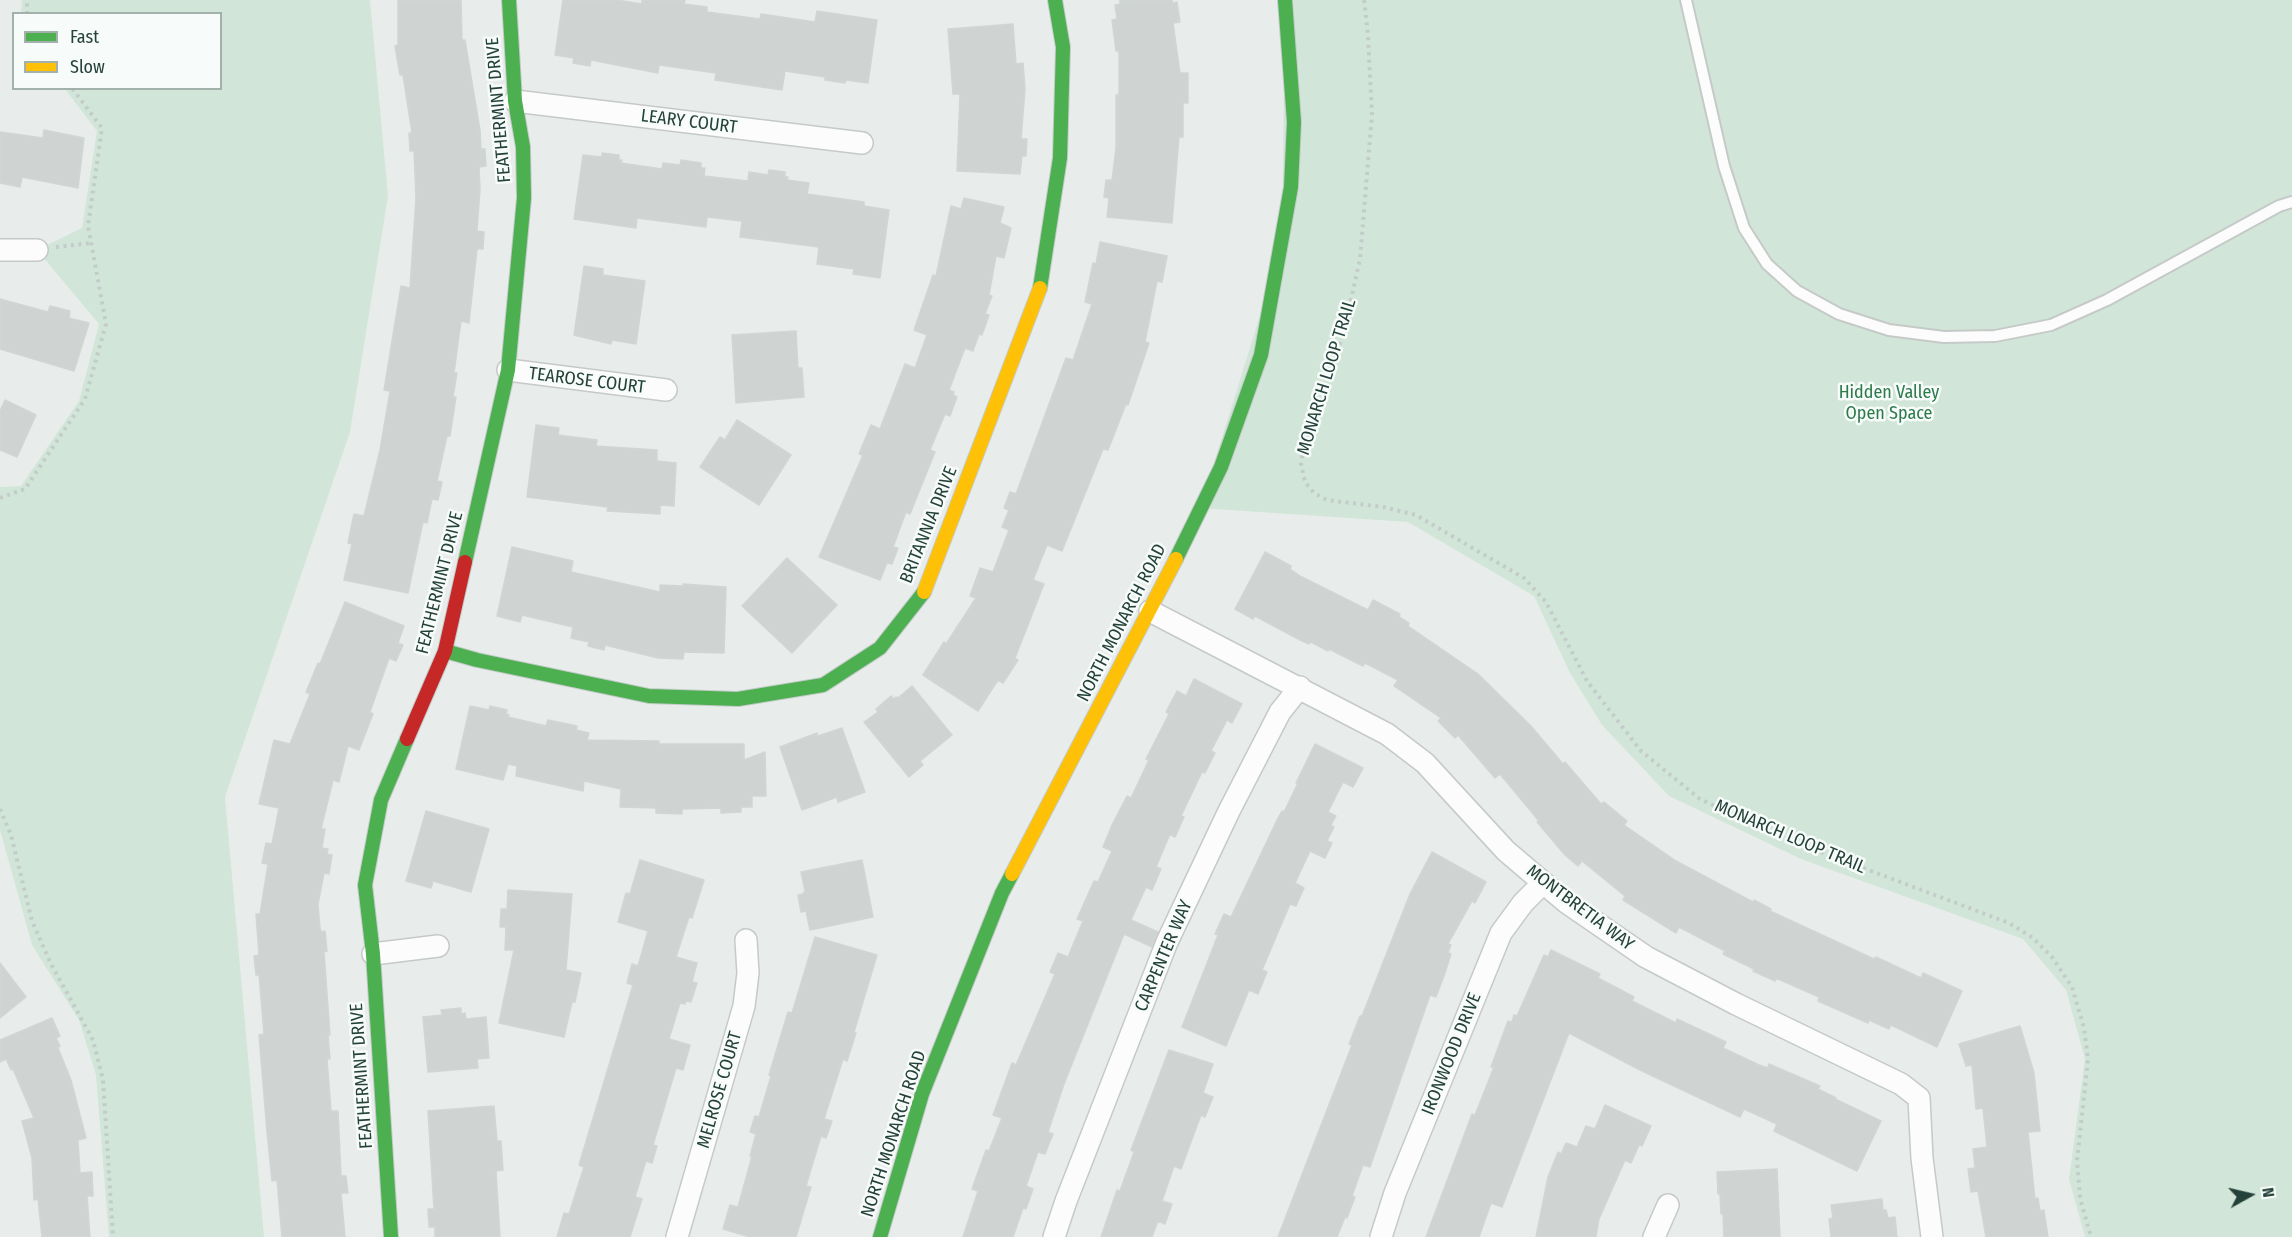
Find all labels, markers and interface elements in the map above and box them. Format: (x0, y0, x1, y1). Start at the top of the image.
legend (12, 12, 222, 90)
text: Fast (70, 26, 99, 48)
street label: FEATHERMINT DRIVE (482, 36, 516, 184)
text: Slow (70, 56, 105, 78)
street label: LEARY COURT (640, 105, 738, 139)
street label: MONARCH LOOP TRAIL (1293, 296, 1361, 458)
street label: TEAROSE COURT (527, 363, 647, 399)
park label: Hidden Valley Open Space (1839, 382, 1939, 424)
street label: BRITANNIA DRIVE (896, 463, 962, 587)
street label: FEATHERMINT DRIVE (412, 510, 468, 656)
street label: NORTH MONARCH ROAD (1073, 541, 1171, 705)
street label: MONARCH LOOP TRAIL (1711, 795, 1869, 879)
street label: MONTBRETIA WAY (1522, 861, 1638, 955)
street label: CARPENTER WAY (1131, 897, 1197, 1015)
street label: IRONWOOD DRIVE (1418, 990, 1486, 1118)
street label: FEATHERMINT DRIVE (346, 1002, 378, 1150)
street label: MELROSE COURT (693, 1029, 747, 1151)
street label: NORTH MONARCH ROAD (857, 1048, 931, 1220)
north arrow (2220, 1165, 2280, 1225)
text: N (2258, 1186, 2278, 1198)

